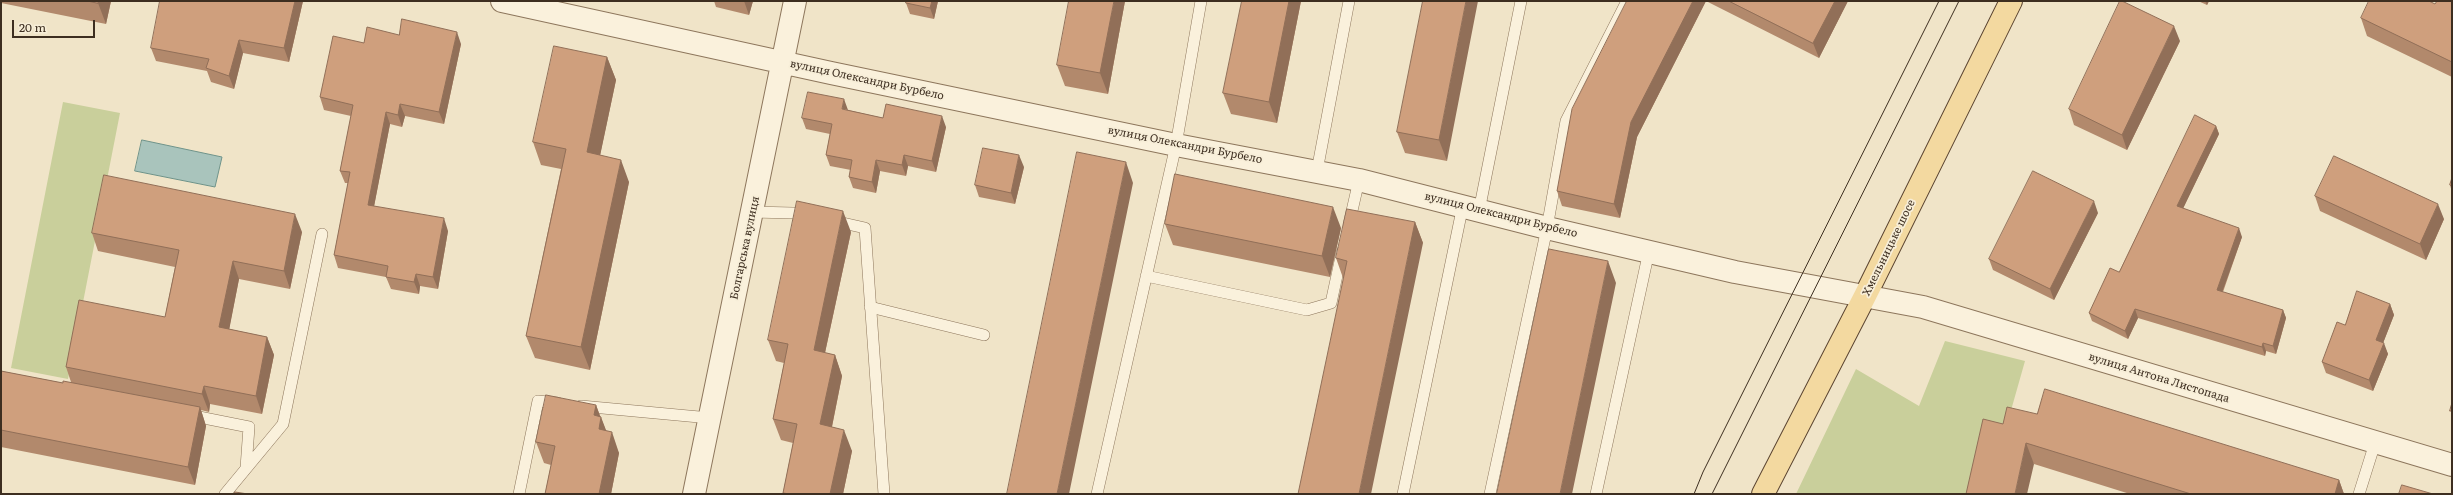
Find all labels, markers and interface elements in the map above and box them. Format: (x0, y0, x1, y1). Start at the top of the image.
scale bar (14, 12, 97, 38)
text: 20 m (19, 18, 46, 36)
street label: вулиця Олександри Бурбело (789, 57, 945, 103)
street label: вулиця Олександри Бурбело (1107, 124, 1263, 166)
street label: вулиця Олександри Бурбело (1423, 190, 1579, 240)
street label: Болгарська вулиця (728, 195, 762, 301)
street label: Хмельницьке шосе (1860, 198, 1918, 298)
street label: вулиця Антона Листопада (2087, 350, 2231, 406)

